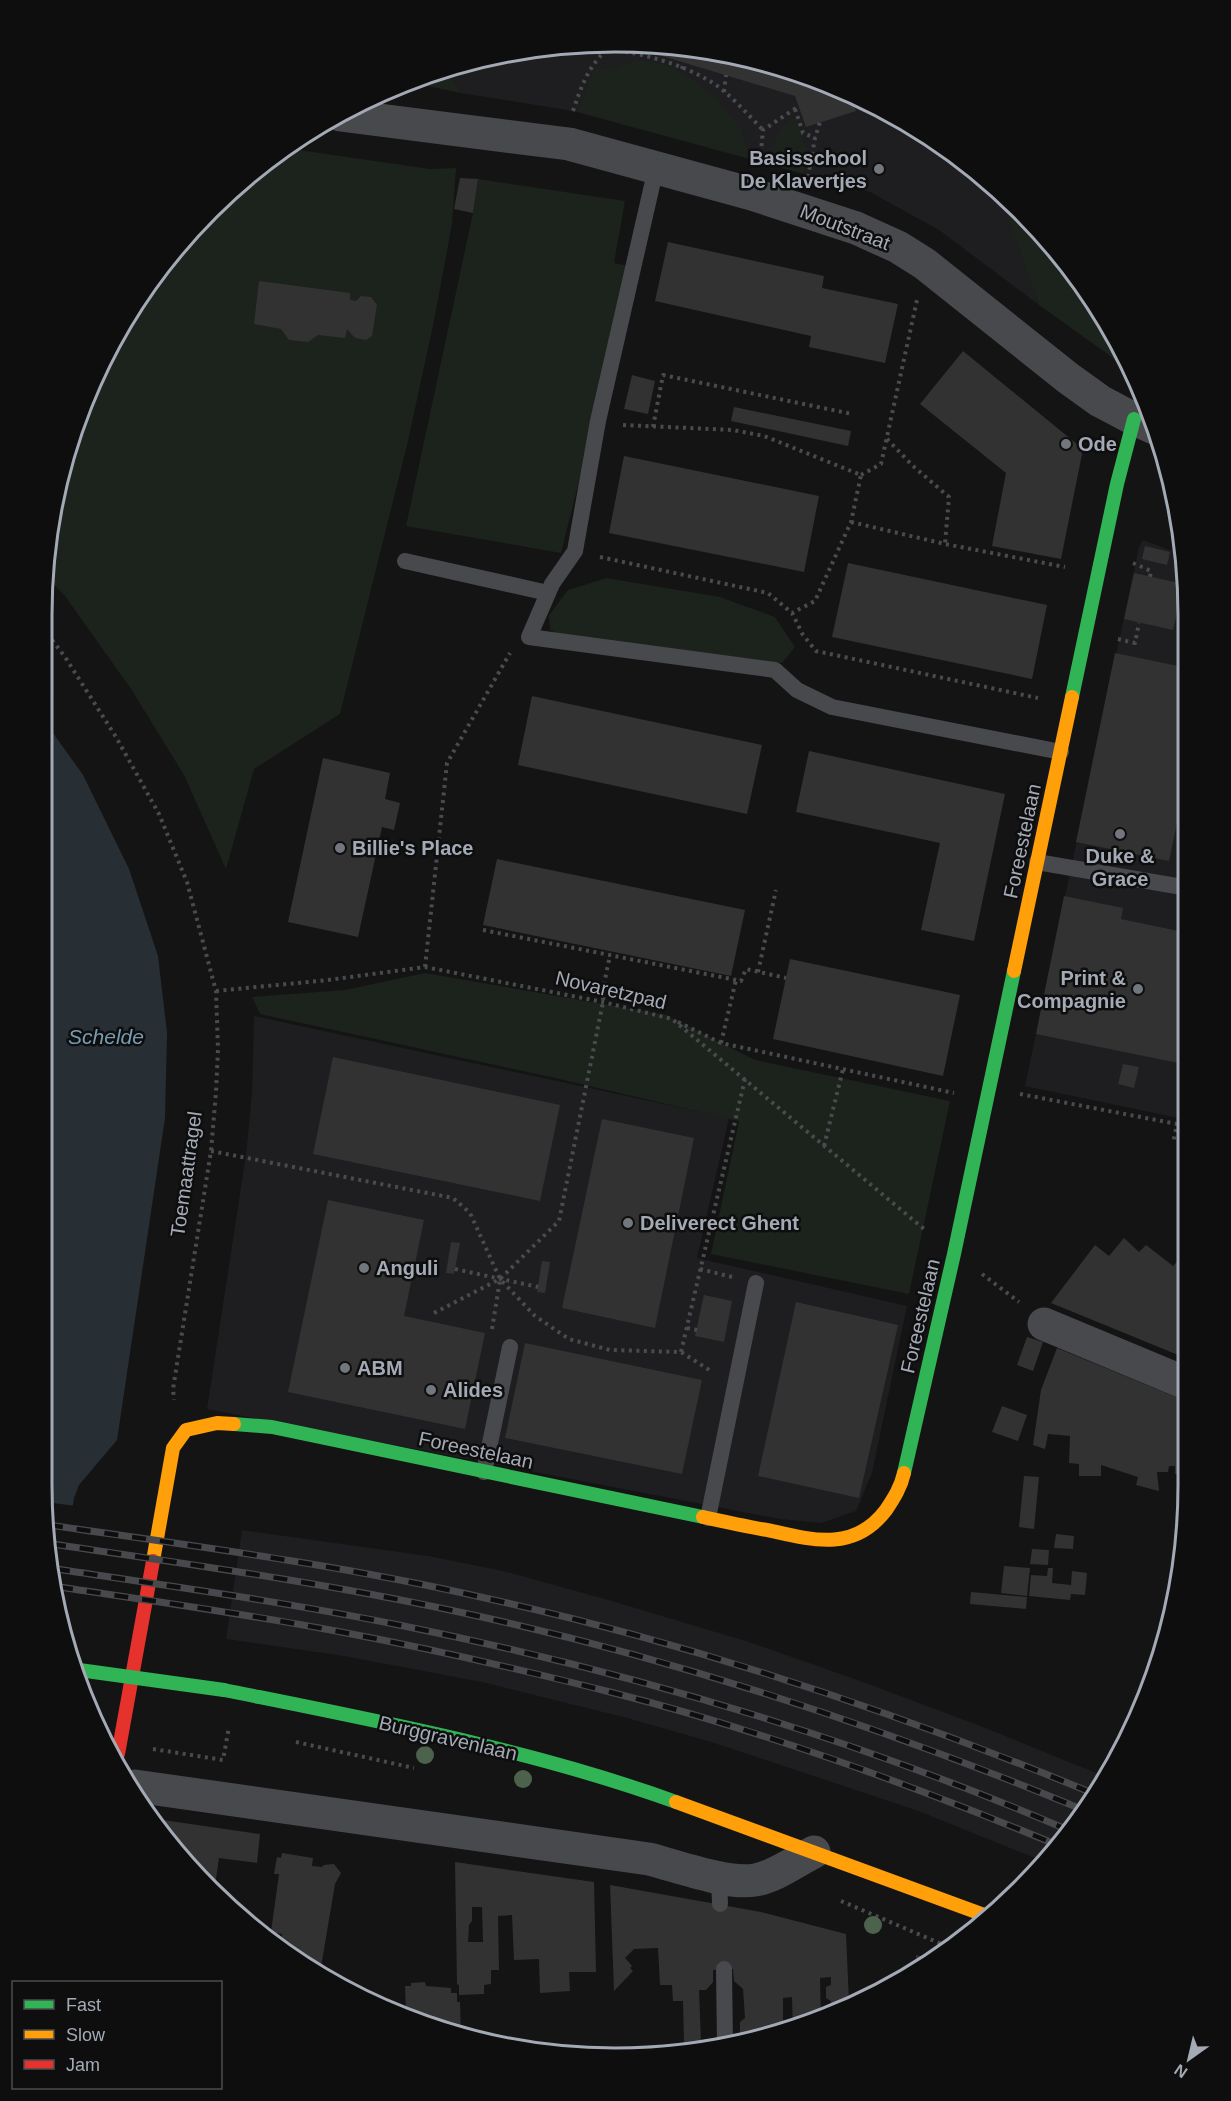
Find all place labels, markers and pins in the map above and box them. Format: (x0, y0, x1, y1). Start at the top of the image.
place label: Basisschool De Klavertjes (740, 147, 867, 192)
marker: Basisschool De Klavertjes (872, 162, 886, 176)
place label: Ode (1078, 433, 1117, 455)
marker: Ode (1059, 437, 1073, 451)
marker: Duke & Grace (1113, 827, 1127, 841)
place label: Billie's Place (352, 837, 474, 859)
marker: Billie's Place (333, 841, 347, 855)
place label: Duke & Grace (1086, 845, 1154, 890)
place label: Print & Compagnie (1017, 967, 1126, 1012)
marker: Print & Compagnie (1131, 982, 1145, 996)
place label: Deliverect Ghent (640, 1212, 799, 1234)
marker: Deliverect Ghent (621, 1216, 635, 1230)
place label: Anguli (376, 1257, 438, 1279)
marker: Anguli (357, 1261, 371, 1275)
place label: ABM (357, 1357, 403, 1379)
marker: ABM (338, 1361, 352, 1375)
place label: Alides (443, 1379, 503, 1401)
marker: Alides (424, 1383, 438, 1397)

